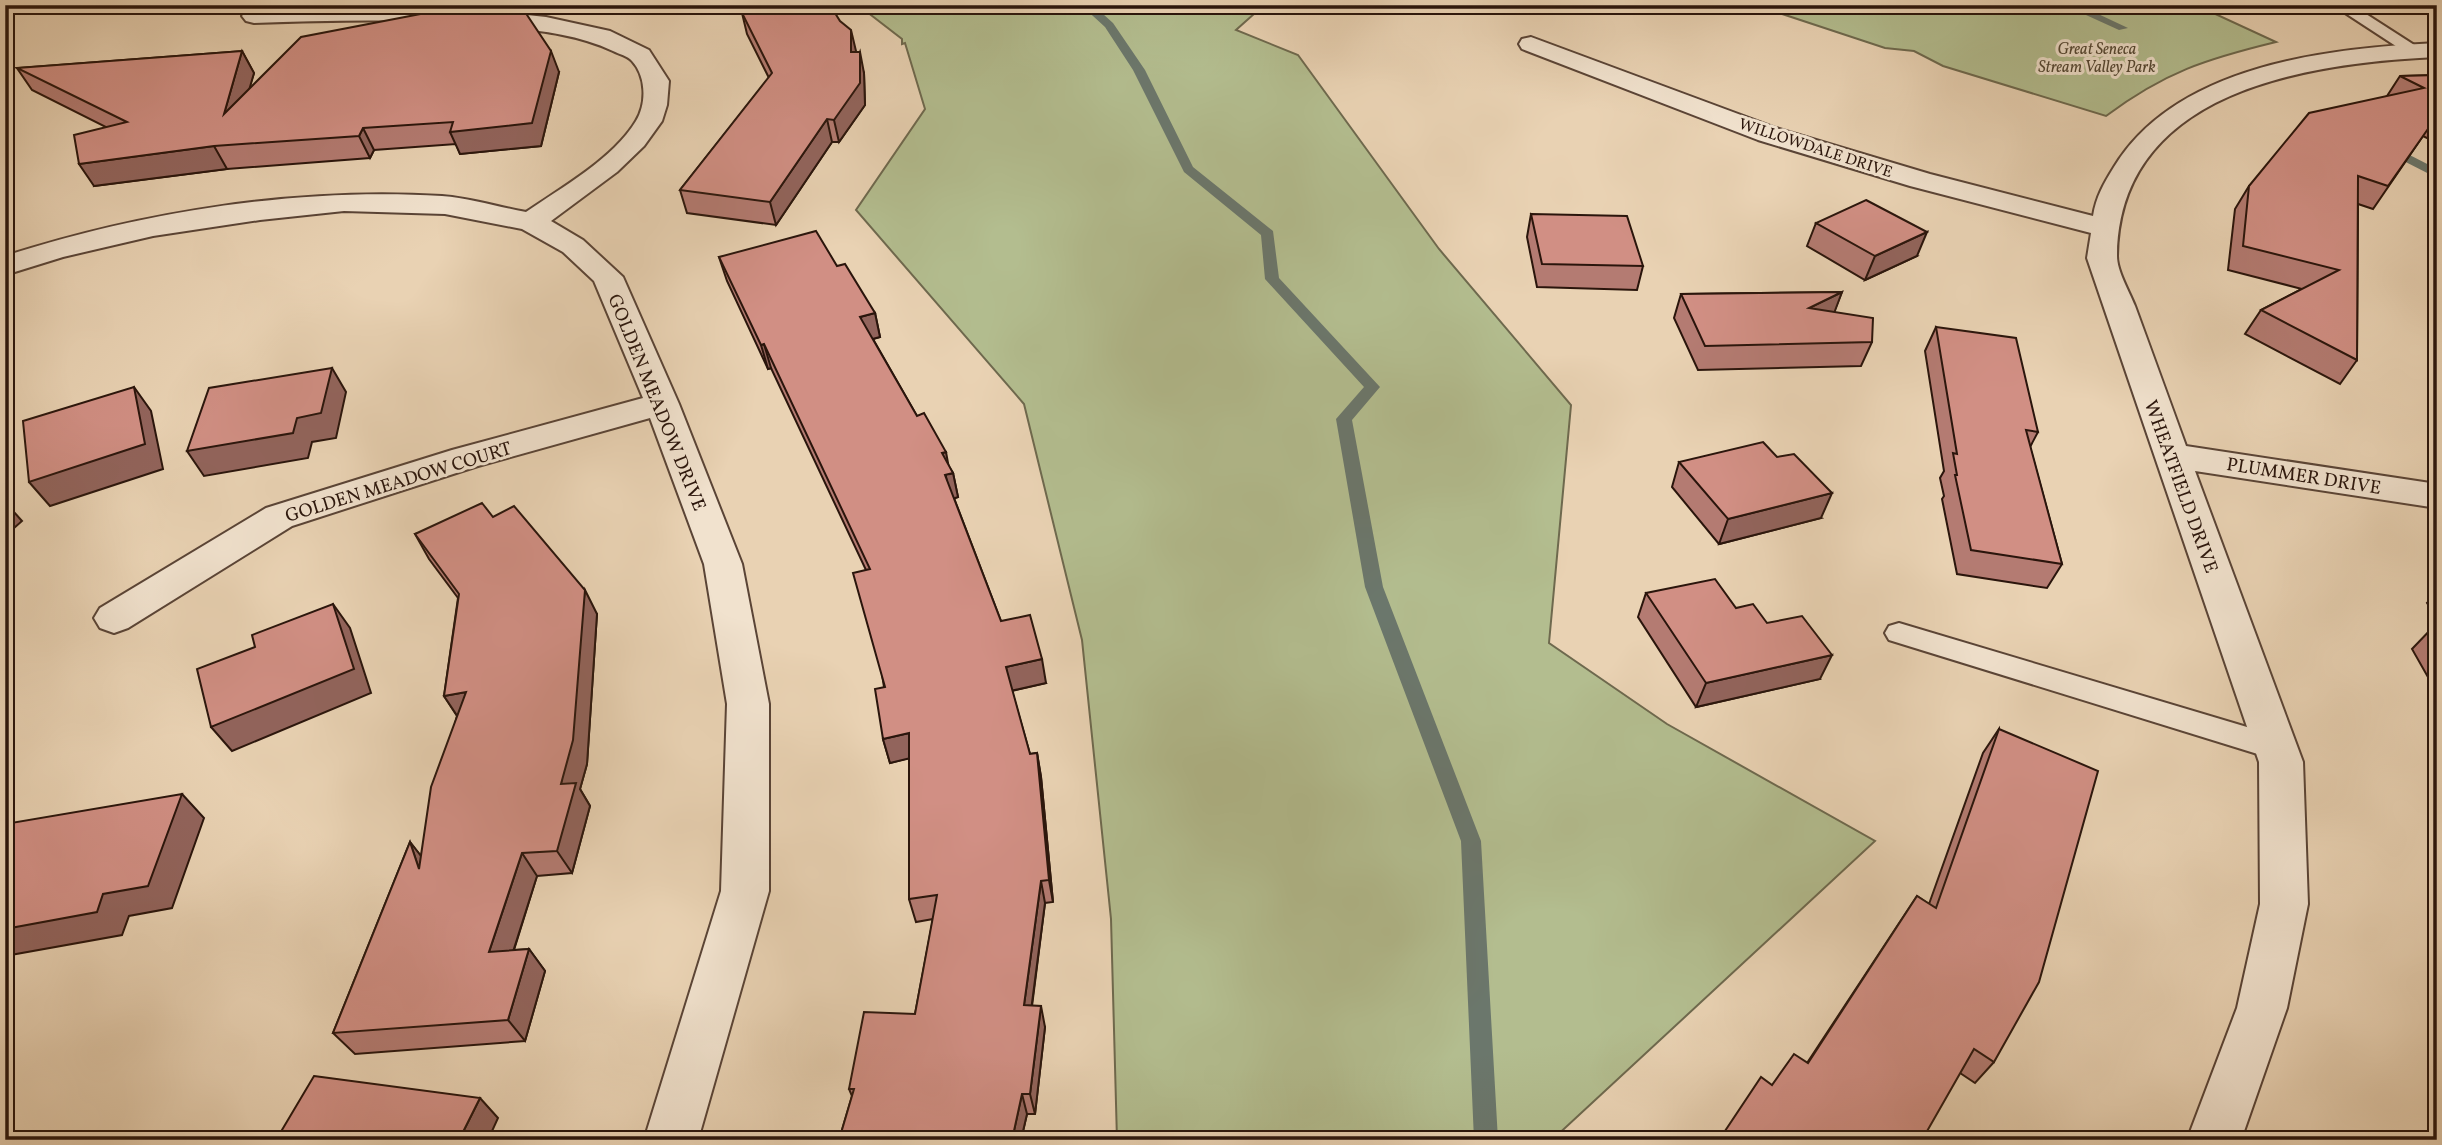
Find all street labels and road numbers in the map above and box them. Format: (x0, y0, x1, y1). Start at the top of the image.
street label: WILLOWDALE DRIVE (1736, 114, 1895, 184)
street label: GOLDEN MEADOW DRIVE (601, 290, 712, 515)
street label: WHEATFIELD DRIVE (2137, 397, 2224, 577)
street label: GOLDEN MEADOW COURT (282, 436, 515, 530)
street label: PLUMMER DRIVE (2225, 452, 2383, 502)

